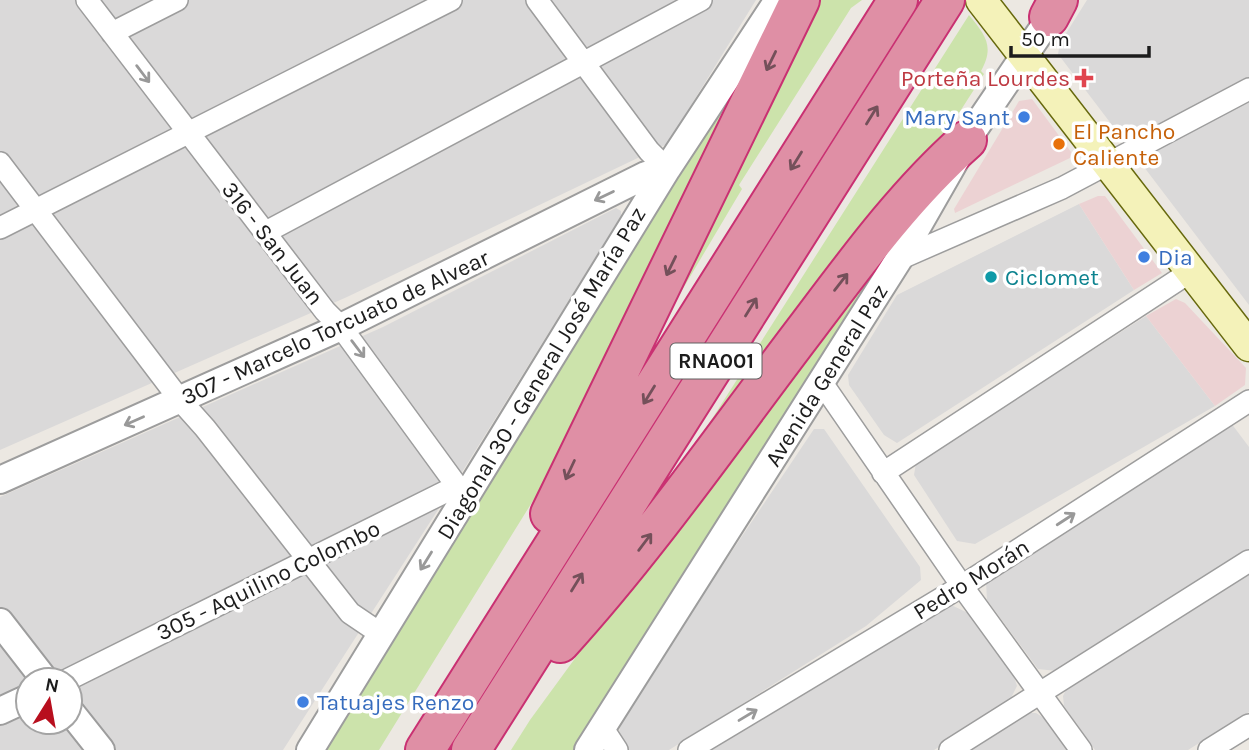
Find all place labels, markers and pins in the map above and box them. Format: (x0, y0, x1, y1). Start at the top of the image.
place label: Porteña Lourdes (901, 65, 1070, 92)
marker: Porteña Lourdes (1076, 70, 1092, 86)
place label: Mary Sant (904, 104, 1010, 131)
marker: Mary Sant (1016, 109, 1032, 125)
place label: El Pancho Caliente (1073, 118, 1175, 171)
marker: El Pancho Caliente (1051, 136, 1067, 152)
place label: Dia (1158, 244, 1193, 271)
marker: Dia (1136, 249, 1152, 265)
place label: Ciclomet (1005, 264, 1099, 291)
marker: Ciclomet (983, 269, 999, 285)
place label: Tatuajes Renzo (317, 689, 474, 716)
marker: Tatuajes Renzo (295, 694, 311, 710)

